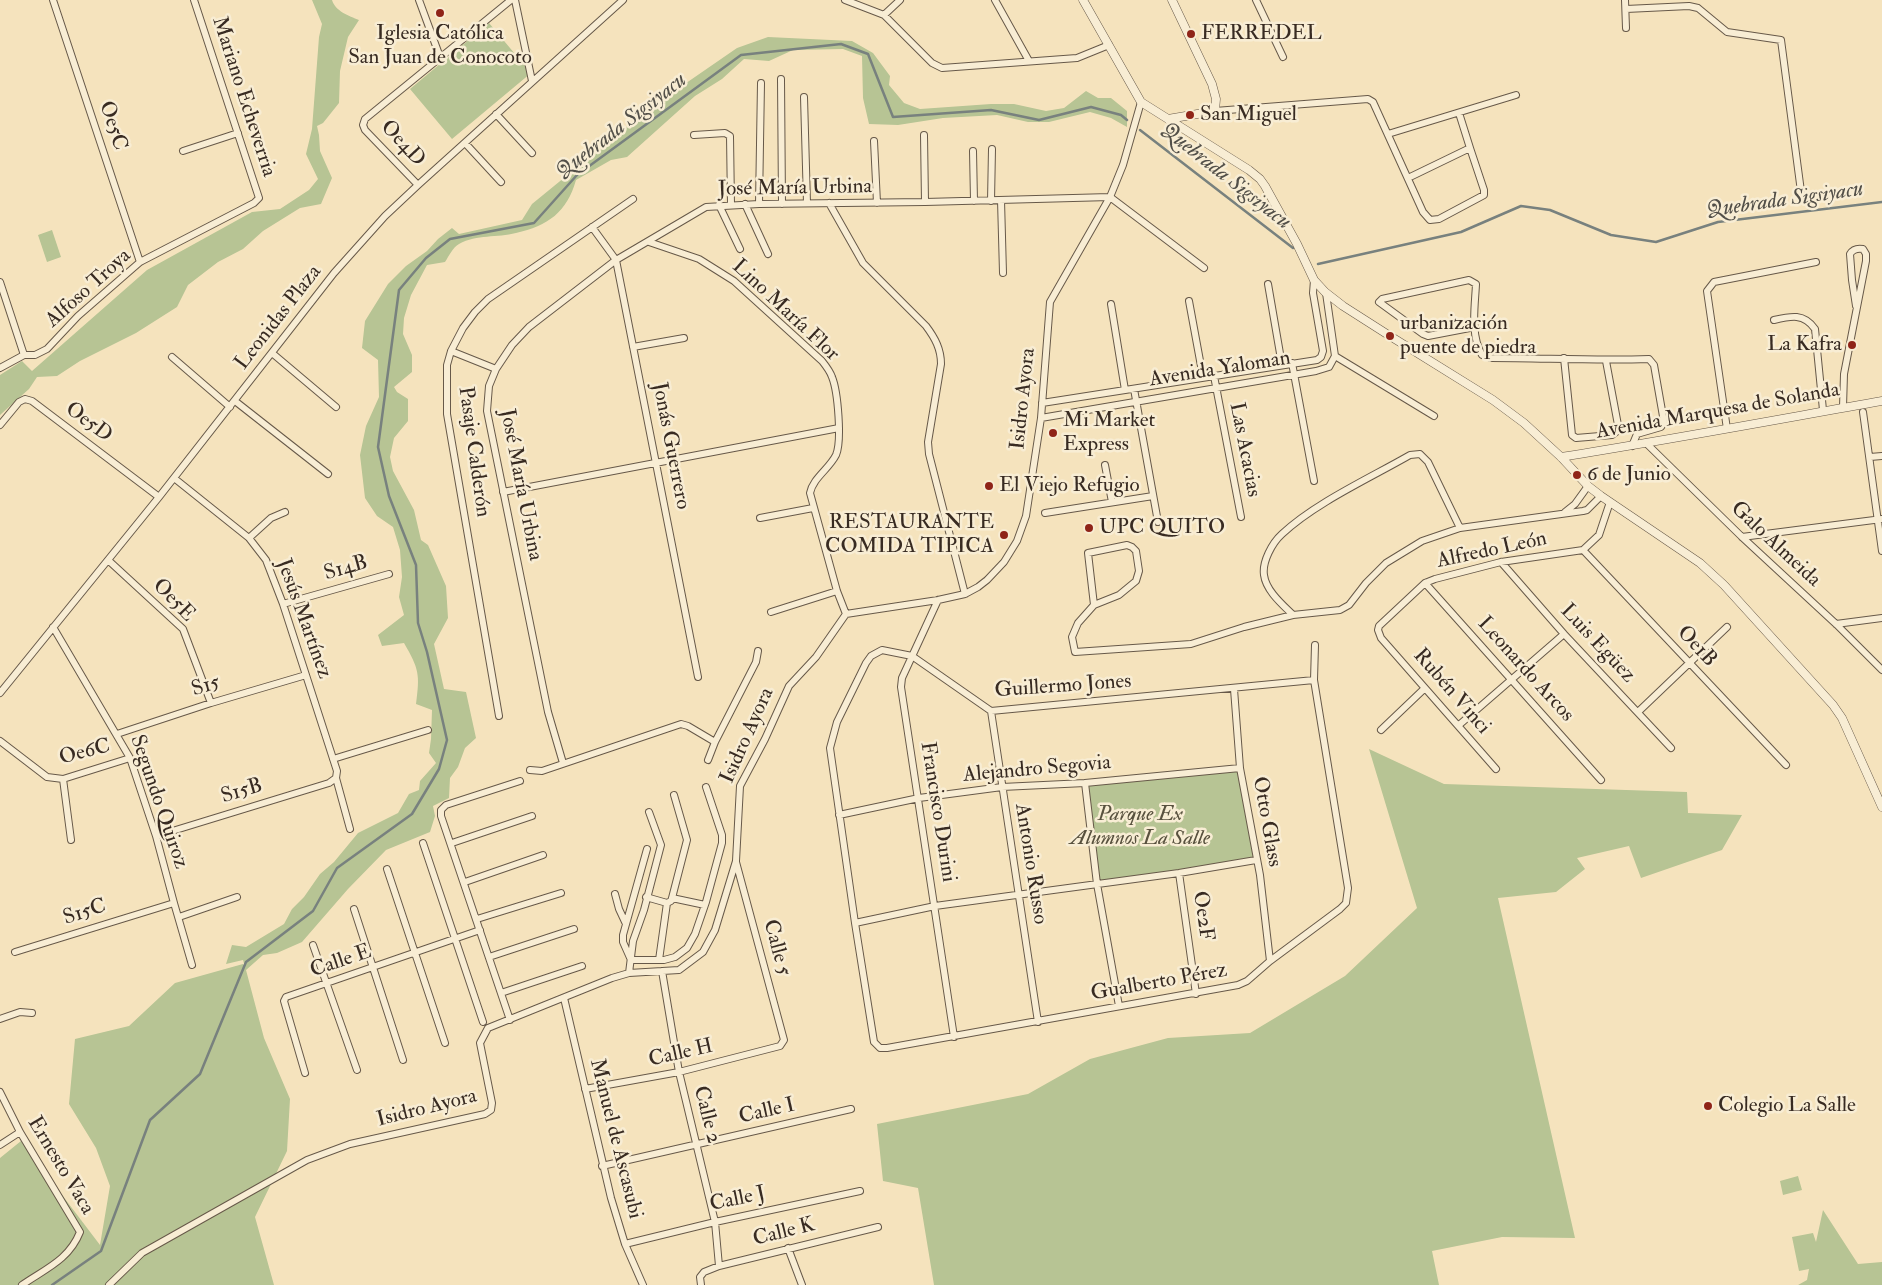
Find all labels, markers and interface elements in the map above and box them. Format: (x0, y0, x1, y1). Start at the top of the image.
marker: Iglesia Católica San Juan de Conocoto (434, 7, 446, 19)
street label: Mariano Echeverria (205, 14, 281, 180)
place label: Iglesia Católica San Juan de Conocoto (348, 21, 532, 71)
place label: FERREDEL (1201, 21, 1322, 47)
marker: FERREDEL (1185, 28, 1197, 40)
water label: Quebrada Sigsiyacu (552, 68, 692, 186)
street label: Oe5C (92, 98, 132, 154)
place label: San Miguel (1200, 102, 1297, 128)
marker: San Miguel (1184, 109, 1196, 121)
street label: Oe4D (374, 116, 430, 172)
water label: Quebrada Sigsiyacu (1155, 118, 1295, 236)
street label: José María Urbina (718, 175, 872, 203)
water label: Quebrada Sigsiyacu (1705, 177, 1865, 225)
street label: Alfoso Troya (41, 244, 137, 334)
street label: Lino María Flor (726, 255, 844, 367)
street label: Leonidas Plaza (230, 261, 328, 375)
place label: urbanización puente de piedra (1400, 311, 1536, 361)
marker: urbanización puente de piedra (1384, 330, 1396, 342)
place label: La Kafra (1767, 332, 1842, 358)
marker: La Kafra (1846, 339, 1858, 351)
street label: Avenida Yaloman (1148, 346, 1292, 394)
street label: Isidro Ayora (1006, 347, 1042, 451)
street label: Avenida Marquesa de Solanda (1594, 378, 1842, 446)
street label: Jonás Guerrero (645, 380, 695, 512)
street label: Pasaje Calderón (451, 385, 495, 519)
street label: Oe5D (60, 397, 116, 449)
street label: Las Acacias (1222, 401, 1266, 499)
street label: José María Urbina (493, 407, 547, 563)
place label: Mi Market Express (1063, 408, 1155, 458)
marker: Mi Market Express (1047, 427, 1059, 439)
place label: 6 de Junio (1587, 462, 1671, 488)
marker: 6 de Junio (1571, 469, 1583, 481)
place label: El Viejo Refugio (999, 473, 1140, 499)
marker: El Viejo Refugio (983, 480, 995, 492)
street label: Galo Almeida (1725, 497, 1825, 593)
place label: RESTAURANTE COMIDA TIPICA (825, 510, 994, 560)
place label: UPC QUITO (1099, 515, 1225, 541)
marker: UPC QUITO (1083, 522, 1095, 534)
street label: Alfredo León (1435, 527, 1549, 575)
marker: RESTAURANTE COMIDA TIPICA (998, 529, 1010, 541)
street label: S14B (321, 551, 371, 587)
street label: Jesús Martínez (270, 556, 336, 682)
street label: Oe5E (146, 574, 200, 628)
street label: Luis Egüez (1554, 599, 1640, 689)
street label: Leonardo Arcos (1471, 612, 1579, 728)
street label: Oe1B (1671, 621, 1721, 673)
street label: Rubén Vinci (1407, 644, 1495, 740)
street label: Guillermo Jones (994, 670, 1132, 704)
street label: S15 (189, 671, 223, 703)
street label: Isidro Ayora (716, 684, 780, 788)
street label: Segundo Quiroz (123, 732, 193, 872)
street label: Oe6C (57, 735, 113, 771)
street label: Francisco Durini (913, 740, 961, 884)
street label: Alejandro Segovia (962, 751, 1112, 789)
street label: S15B (218, 774, 266, 810)
street label: Otto Glass (1246, 775, 1286, 869)
street label: Antonio Russo (1008, 802, 1052, 926)
park label: Parque Ex Alumnos La Salle (1070, 802, 1210, 852)
street label: Oe2F (1186, 890, 1218, 942)
street label: S15C (60, 894, 110, 932)
street label: Calle 5 (756, 917, 796, 979)
street label: Calle E (307, 940, 375, 984)
street label: Gualberto Pérez (1089, 959, 1229, 1007)
street label: Calle H (646, 1034, 716, 1074)
street label: Manuel de Ascasubi (583, 1056, 647, 1222)
street label: Isidro Ayora (374, 1084, 480, 1134)
street label: Calle 2 (687, 1084, 725, 1146)
street label: Calle I (737, 1093, 797, 1131)
place label: Colegio La Salle (1718, 1093, 1856, 1119)
marker: Colegio La Salle (1702, 1100, 1714, 1112)
street label: Ernesto Vaca (21, 1112, 99, 1220)
street label: Calle J (708, 1182, 768, 1218)
street label: Calle K (751, 1213, 817, 1253)

